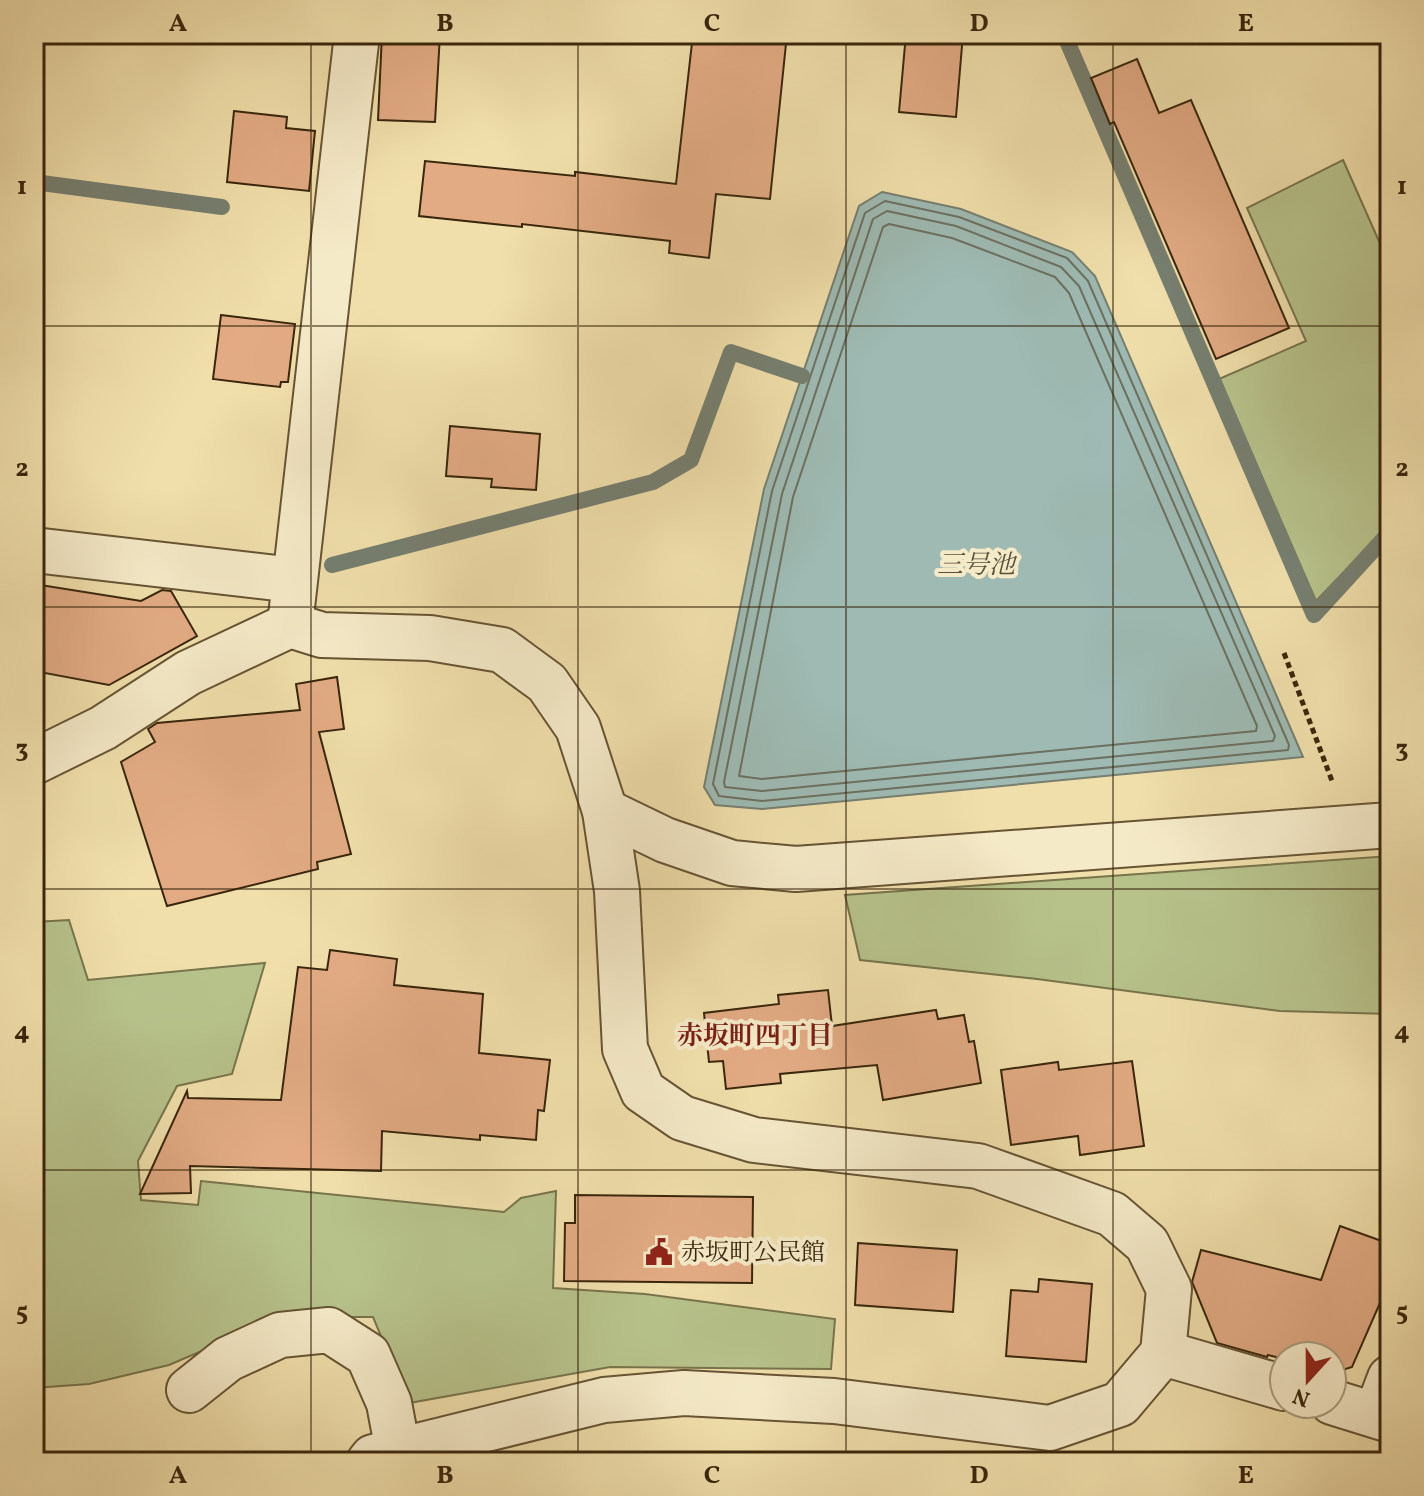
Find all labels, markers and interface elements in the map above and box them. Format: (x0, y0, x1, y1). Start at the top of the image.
text: A (169, 6, 188, 42)
text: B (436, 6, 454, 42)
text: C (704, 6, 720, 42)
text: D (969, 6, 989, 42)
text: E (1238, 6, 1254, 42)
text: 1 (17, 169, 27, 205)
text: 1 (1397, 169, 1407, 205)
text: 2 (15, 451, 29, 487)
text: 2 (1395, 451, 1409, 487)
water label: 三号池 (937, 548, 1018, 584)
text: 3 (15, 732, 29, 768)
text: 3 (1395, 732, 1409, 768)
text: 4 (14, 1014, 30, 1050)
text: 4 (1394, 1014, 1410, 1050)
district label: 赤坂町四丁目 (677, 1019, 833, 1055)
public building icon: 赤坂町公民館 (644, 1237, 674, 1267)
place label: 赤坂町公民館 (681, 1237, 825, 1271)
text: 5 (16, 1295, 28, 1331)
text: 5 (1396, 1295, 1408, 1331)
north arrow (1268, 1340, 1348, 1420)
text: N (1289, 1379, 1315, 1414)
text: A (169, 1458, 188, 1494)
text: B (436, 1458, 454, 1494)
text: C (704, 1458, 720, 1494)
text: D (969, 1458, 989, 1494)
text: E (1238, 1458, 1254, 1494)

